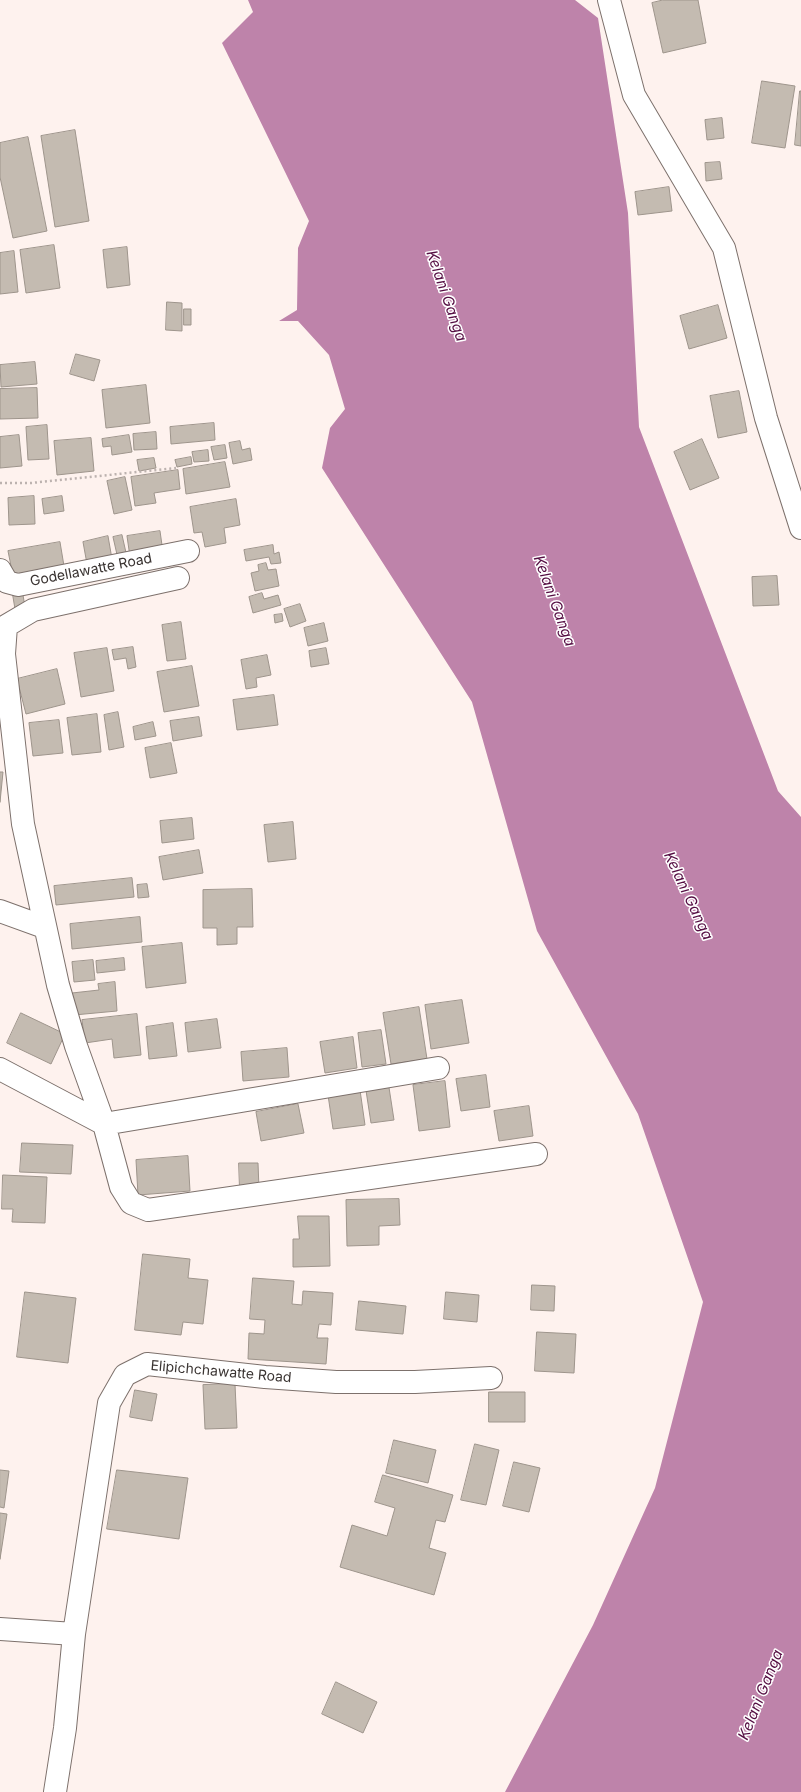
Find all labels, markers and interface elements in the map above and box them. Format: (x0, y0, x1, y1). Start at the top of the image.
water label: Kelani Ganga (422, 248, 470, 344)
street label: Godellawatte Road (28, 550, 154, 590)
water label: Kelani Ganga (529, 553, 579, 649)
water label: Kelani Ganga (660, 849, 716, 943)
street label: Elipichchawatte Road (150, 1357, 292, 1387)
water label: Kelani Ganga (735, 1647, 787, 1743)

